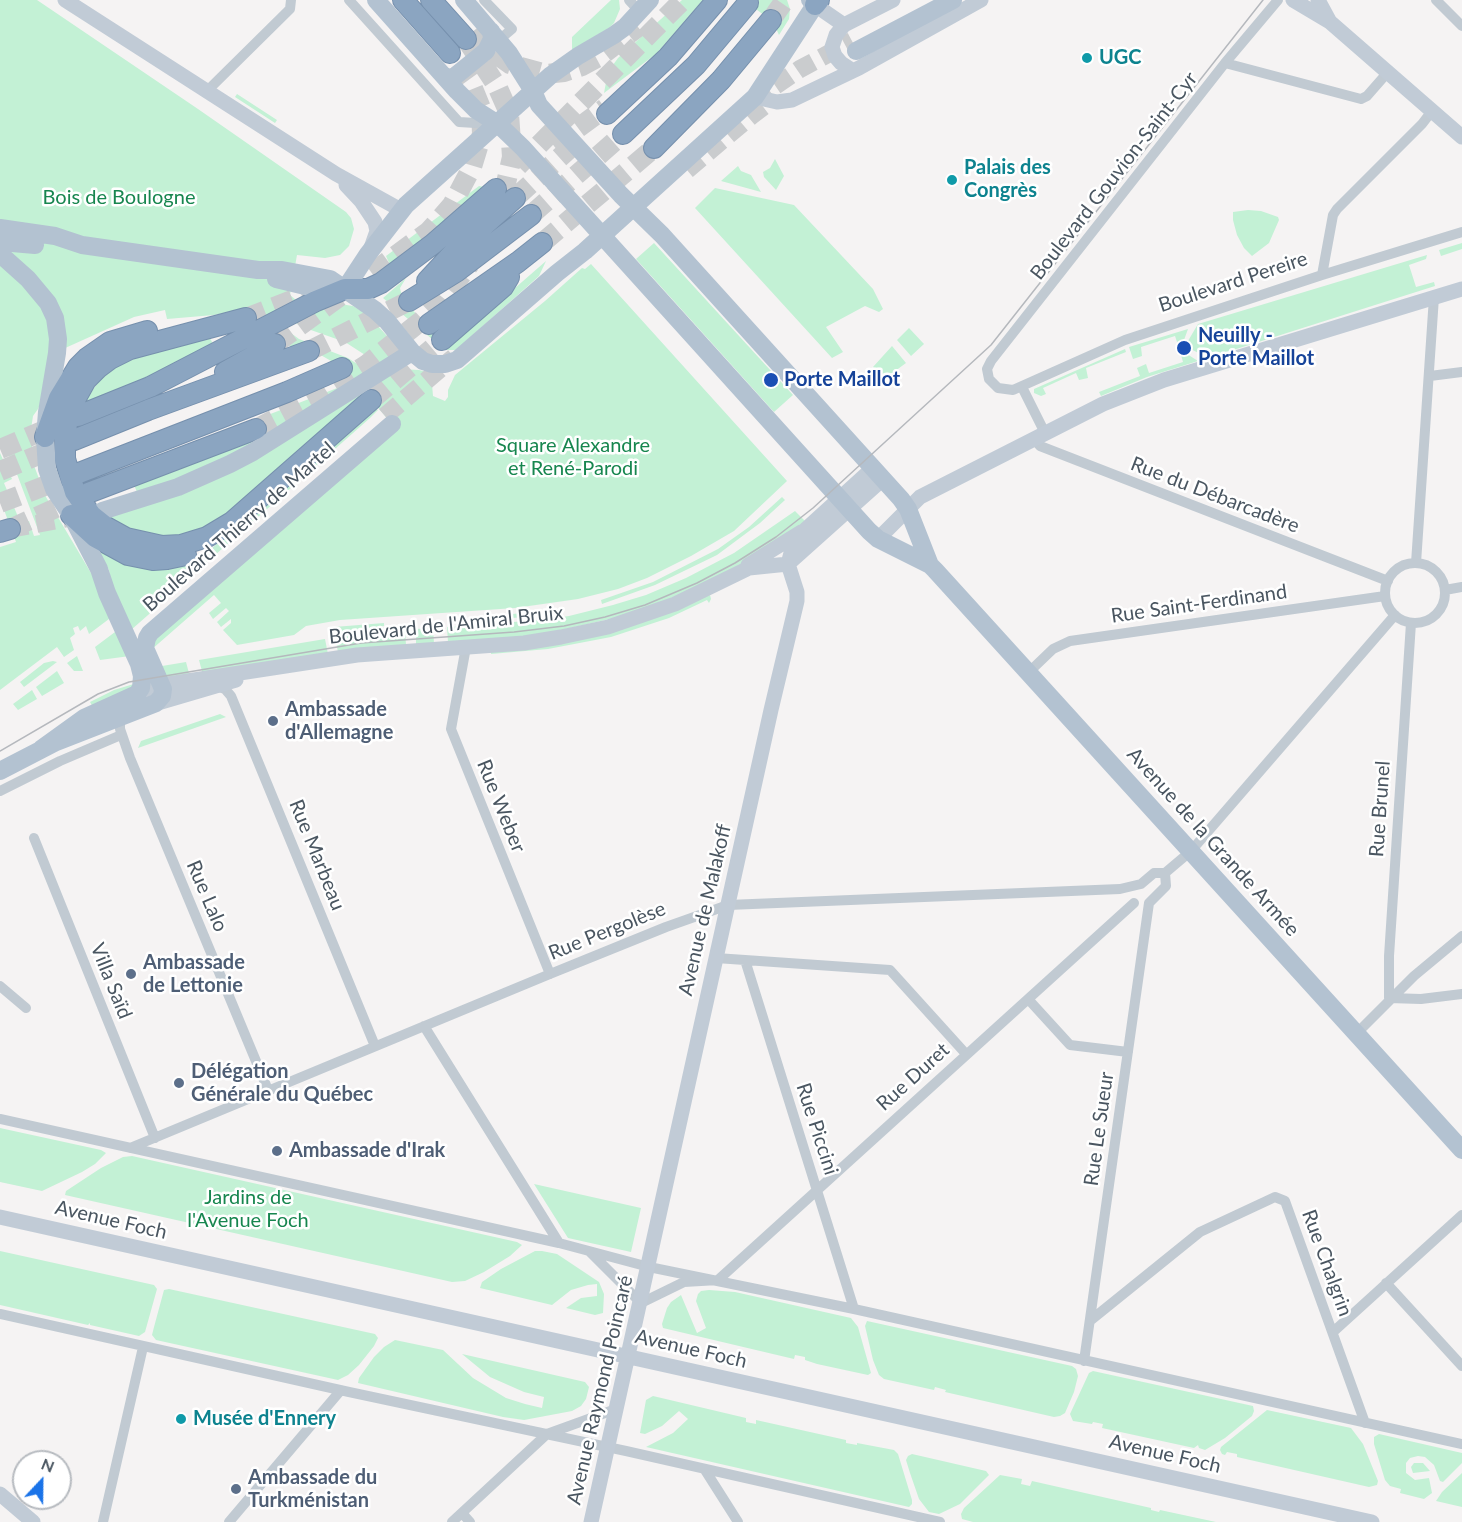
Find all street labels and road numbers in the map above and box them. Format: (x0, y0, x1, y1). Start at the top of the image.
street label: Boulevard Gouvion-Saint-Cyr (1025, 67, 1203, 285)
street label: Boulevard Pereire (1155, 247, 1311, 317)
street label: Boulevard Thierry de Martel (138, 437, 340, 617)
street label: Rue du Débarcadère (1127, 452, 1303, 538)
street label: Rue Saint-Ferdinand (1110, 580, 1288, 628)
street label: Boulevard de l'Amiral Bruix (328, 601, 564, 649)
street label: Avenue de la Grande Armée (1122, 743, 1304, 941)
street label: Rue Weber (471, 756, 531, 856)
street label: Rue Brunel (1365, 760, 1395, 858)
street label: Rue Marbeau (284, 796, 350, 914)
street label: Avenue de Malakoff (674, 822, 736, 998)
street label: Rue Lalo (181, 857, 233, 935)
street label: Rue Pergolèse (545, 897, 669, 965)
street label: Villa Saïd (85, 940, 137, 1022)
street label: Rue Duret (872, 1038, 954, 1116)
street label: Rue Le Sueur (1079, 1070, 1119, 1188)
street label: Rue Piccini (791, 1080, 843, 1178)
street label: Avenue Foch (53, 1196, 169, 1244)
street label: Rue Chalgrin (1297, 1206, 1357, 1320)
street label: Avenue Raymond Poincaré (562, 1273, 638, 1507)
street label: Avenue Foch (633, 1325, 749, 1373)
street label: Avenue Foch (1107, 1430, 1223, 1478)

